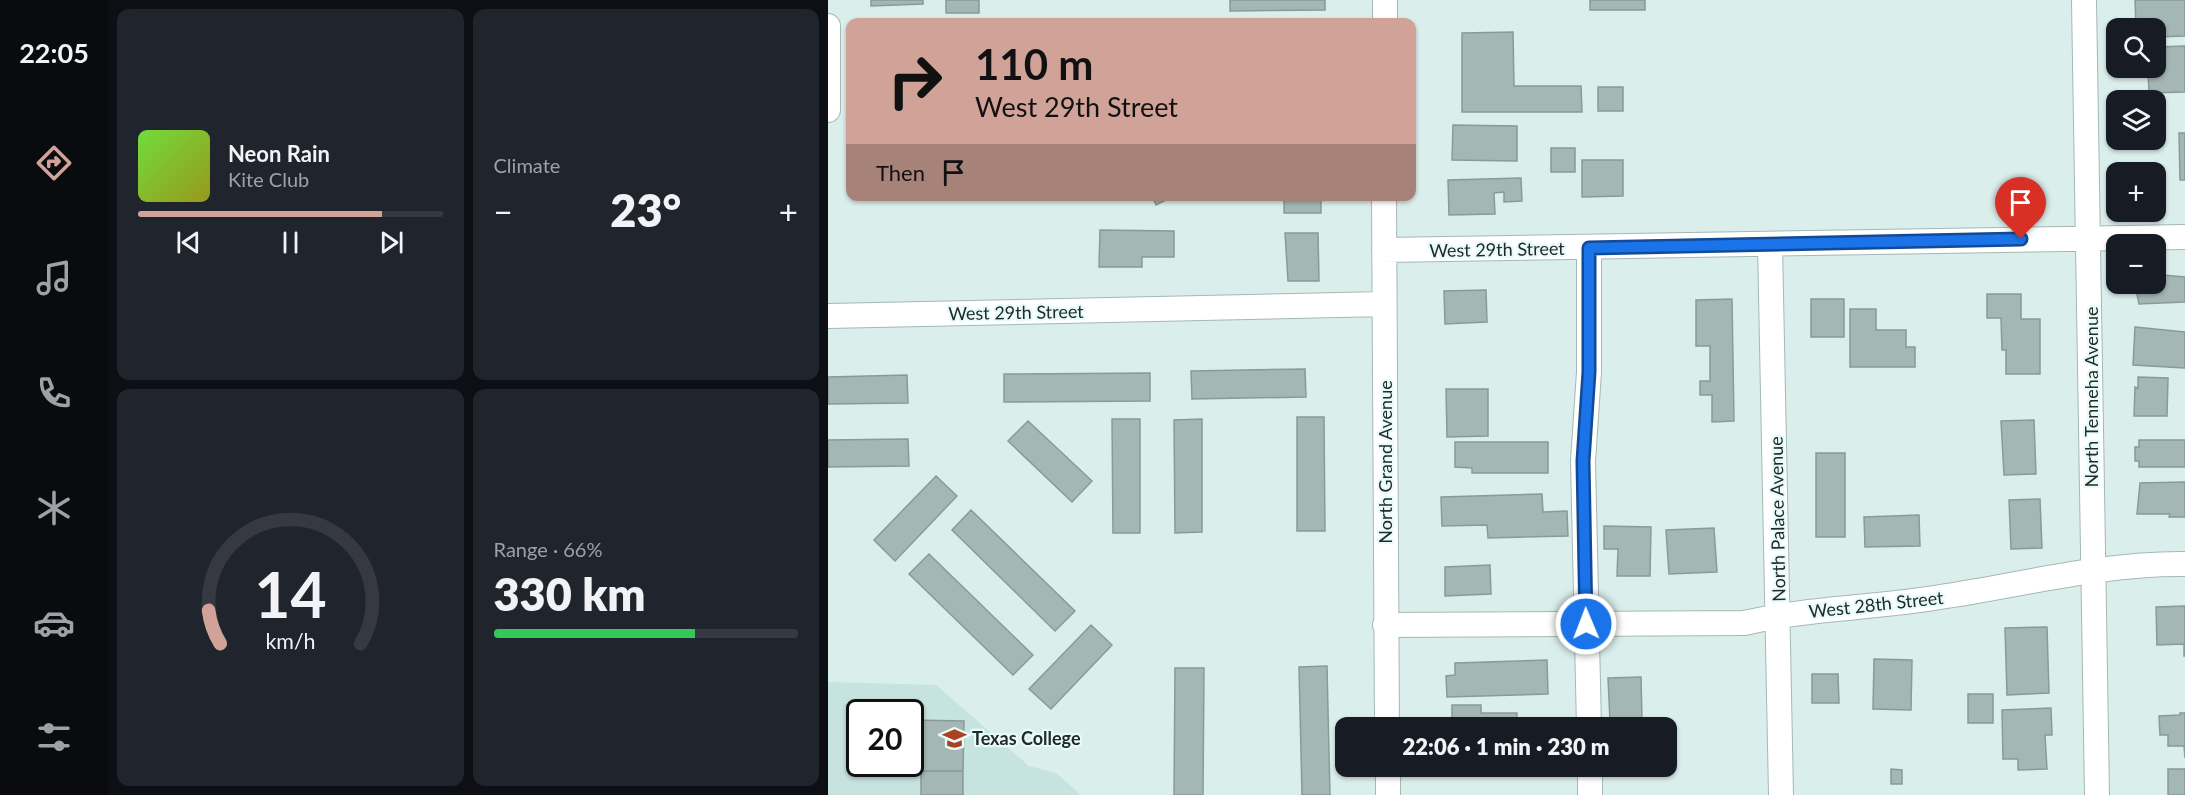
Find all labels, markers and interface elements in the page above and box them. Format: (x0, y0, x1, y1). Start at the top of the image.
map controls (2106, 18, 2166, 294)
button: search (2106, 18, 2166, 78)
text: 22:05 (19, 36, 89, 69)
text: 110 m (975, 39, 1093, 89)
icon: right (876, 42, 954, 120)
text: West 29th Street (975, 90, 1178, 123)
button: layers (2106, 90, 2166, 150)
text: Neon Rain (228, 140, 330, 167)
icon: directions (33, 142, 75, 184)
text: Climate (494, 153, 560, 177)
icon: arrive (937, 156, 970, 189)
text: Then (876, 159, 925, 186)
button: + (2106, 162, 2166, 222)
text: Kite Club (228, 167, 309, 191)
pin (1995, 177, 2046, 239)
text: 23° (610, 183, 681, 237)
icon: arrive (2004, 186, 2037, 219)
text: − (494, 191, 513, 231)
text: + (779, 191, 798, 231)
icon: previous (172, 226, 205, 259)
icon: pause (274, 226, 307, 259)
icon: next (375, 226, 408, 259)
button: − (2106, 234, 2166, 294)
street label: West 29th Street (1429, 237, 1565, 261)
icon: music (33, 257, 75, 299)
street label: West 29th Street (948, 300, 1084, 324)
street label: North Tenneha Avenue (2080, 307, 2102, 487)
icon: phone (33, 372, 75, 414)
street label: North Grand Avenue (1374, 380, 1396, 544)
street label: North Palace Avenue (1765, 436, 1789, 602)
icon: climate (33, 487, 75, 529)
text: Range · 66% (494, 537, 602, 561)
text: 14 (254, 556, 326, 631)
text: 330 km (494, 567, 646, 621)
street label: West 28th Street (1808, 586, 1945, 622)
position arrow (1554, 592, 1618, 656)
icon: car (33, 602, 75, 644)
text: km/h (265, 629, 315, 655)
speed limit sign: 20 (846, 699, 924, 777)
icon: filters (33, 716, 75, 758)
school or university icon: Texas College (941, 725, 967, 751)
place label: Texas College (972, 727, 1081, 749)
text: 22:06 · 1 min · 230 m (1403, 733, 1609, 760)

